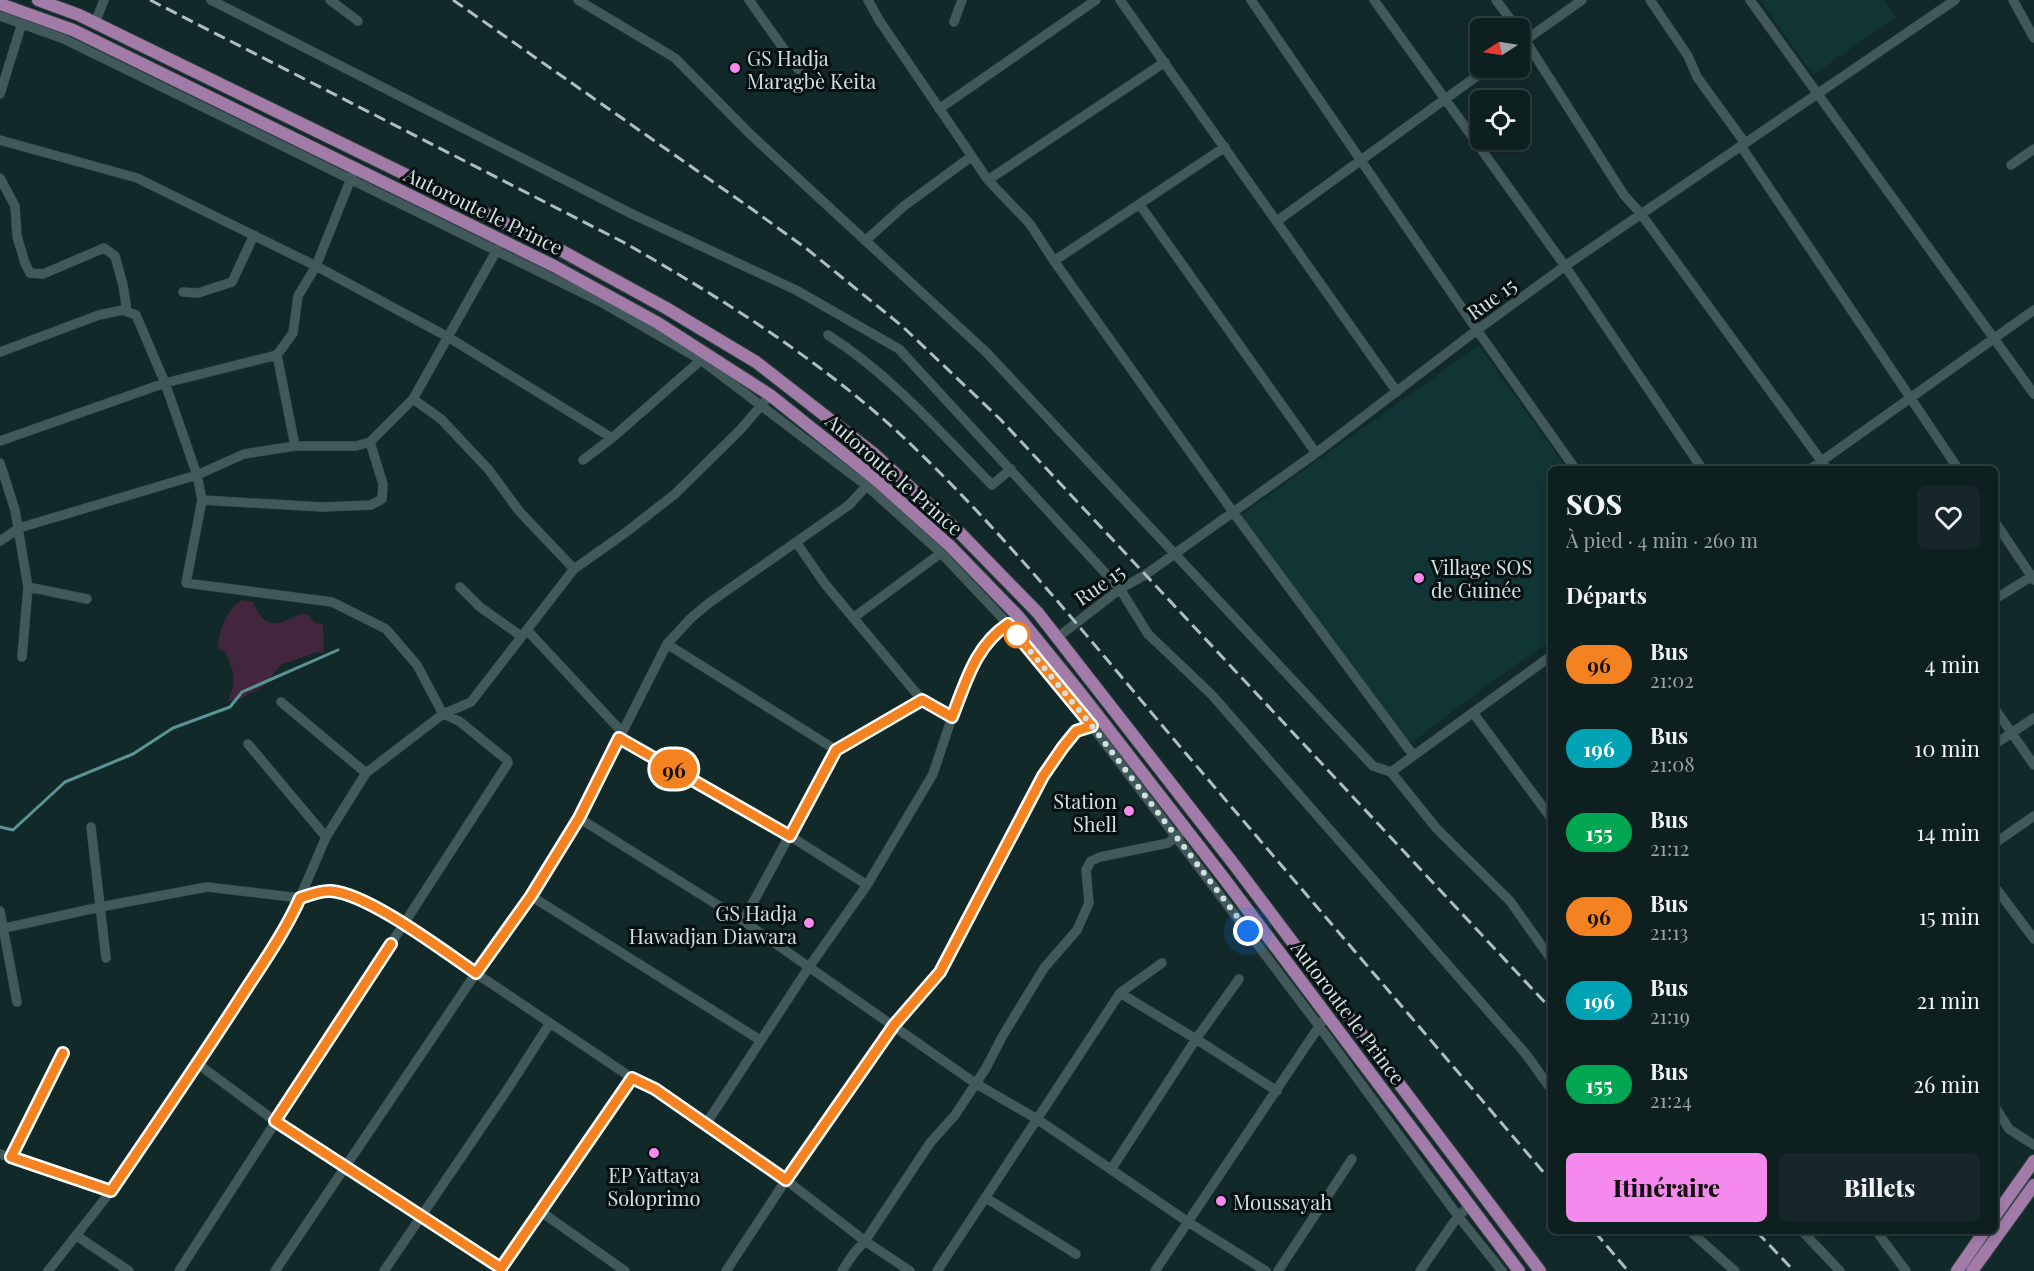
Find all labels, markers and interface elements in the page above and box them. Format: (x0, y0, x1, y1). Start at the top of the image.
north arrow (1470, 18, 1530, 78)
map controls (1470, 18, 1530, 150)
place label: GS Hadja Maragbè Keita (747, 44, 876, 94)
marker: GS Hadja Maragbè Keita (728, 61, 742, 75)
button: locate (1470, 90, 1530, 150)
street label: Autoroute le Prince (399, 159, 568, 260)
street label: Rue 15 (1461, 271, 1521, 325)
street label: Autoroute le Prince (820, 406, 969, 541)
text: SOS (1566, 485, 1622, 522)
button: heart (1917, 486, 1980, 549)
text: À pied · 4 min · 260 m (1566, 526, 1758, 553)
place label: Village SOS de Guinée (1430, 553, 1532, 603)
street label: Rue 15 (1069, 557, 1129, 611)
marker: Village SOS de Guinée (1412, 571, 1426, 585)
text: Départs (1566, 580, 1647, 610)
unlabelled marker (1004, 622, 1030, 648)
text: Bus (1650, 636, 1688, 666)
text: 4 min (1925, 649, 1980, 679)
text: 96 (1587, 650, 1611, 678)
text: 21:02 (1650, 666, 1694, 693)
text: Bus (1650, 720, 1688, 750)
text: 10 min (1914, 733, 1980, 763)
text: 196 (1583, 734, 1615, 762)
line badge: 96 (647, 750, 701, 788)
text: 21:08 (1650, 750, 1695, 777)
text: 96 (662, 755, 686, 783)
place label: Station Shell (1053, 787, 1117, 837)
marker: Station Shell (1122, 804, 1136, 818)
text: Bus (1650, 804, 1688, 834)
text: 14 min (1916, 817, 1980, 847)
text: 155 (1585, 818, 1613, 846)
text: 21:12 (1650, 834, 1689, 861)
text: Bus (1650, 888, 1688, 918)
place label: GS Hadja Hawadjan Diawara (629, 899, 797, 949)
text: 15 min (1919, 901, 1980, 931)
text: 96 (1587, 902, 1611, 930)
marker: GS Hadja Hawadjan Diawara (802, 916, 816, 930)
your location (1233, 916, 1263, 946)
text: 21:13 (1650, 918, 1688, 945)
street label: Autoroute le Prince (1286, 934, 1412, 1089)
text: Bus (1650, 972, 1688, 1002)
text: 21 min (1917, 985, 1980, 1015)
text: 196 (1583, 986, 1615, 1014)
text: 21:19 (1650, 1002, 1690, 1029)
text: Bus (1650, 1056, 1688, 1086)
text: 26 min (1913, 1069, 1980, 1099)
text: 155 (1585, 1070, 1613, 1098)
text: 21:24 (1650, 1086, 1692, 1113)
marker: EP Yattaya Soloprimo (647, 1146, 661, 1160)
button: Itinéraire (1566, 1153, 1767, 1222)
button: Billets (1779, 1153, 1980, 1222)
place label: EP Yattaya Soloprimo (607, 1161, 701, 1211)
place label: Moussayah (1233, 1188, 1332, 1215)
marker: Moussayah (1214, 1194, 1228, 1208)

